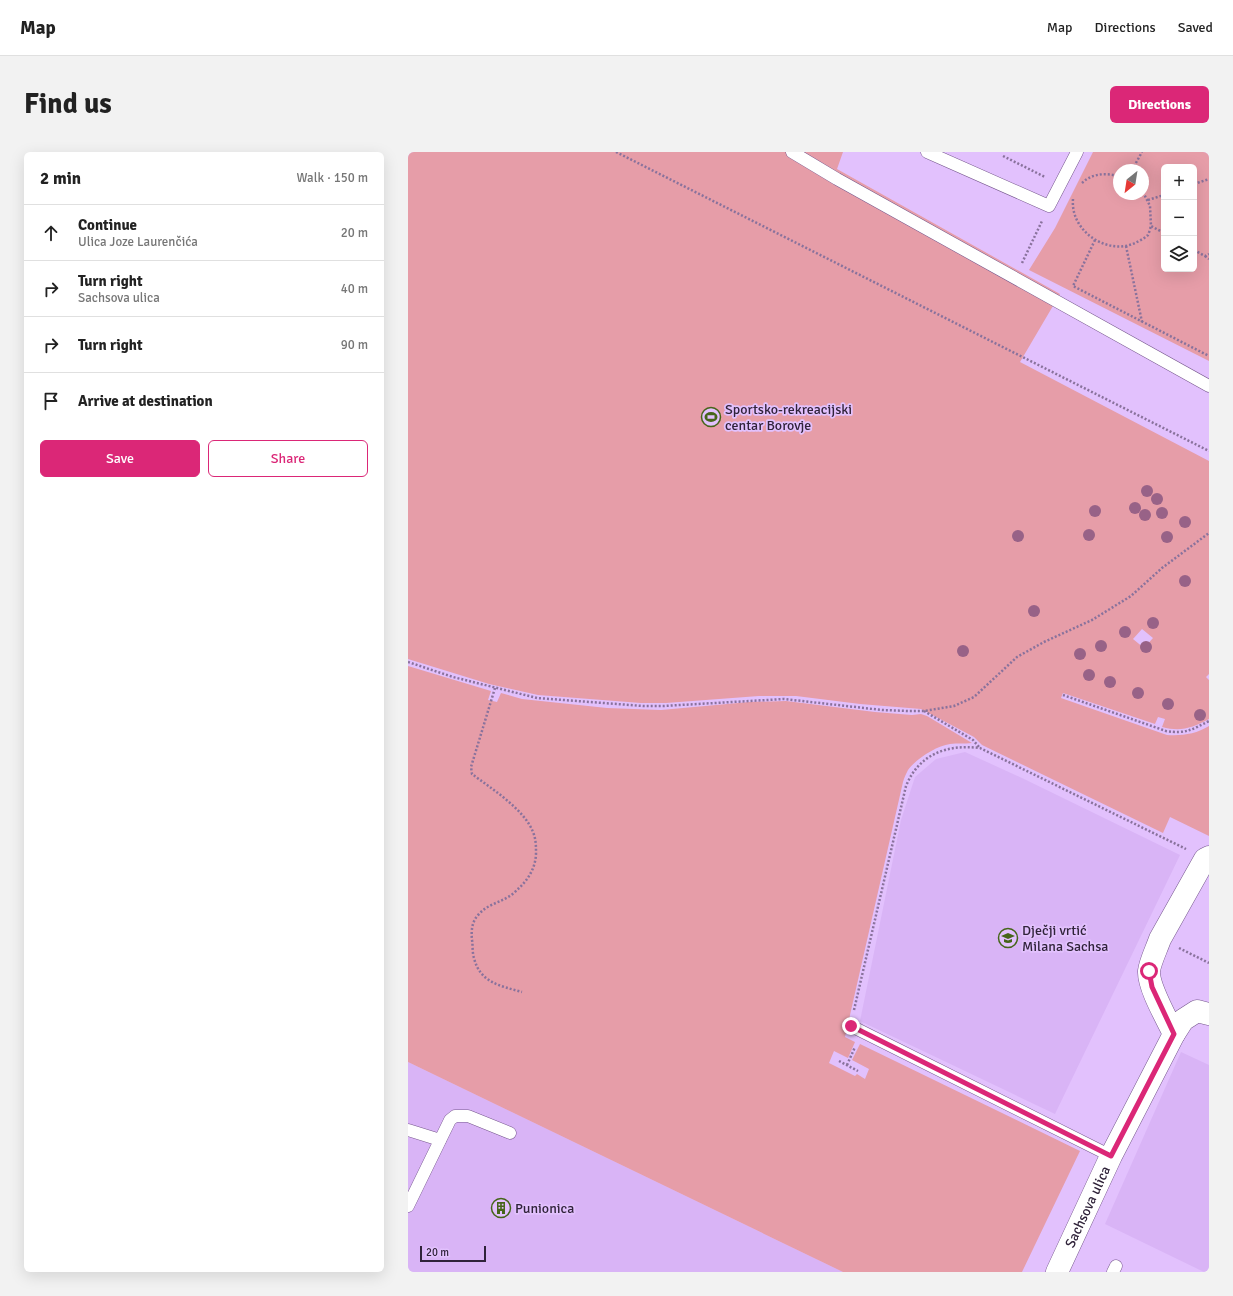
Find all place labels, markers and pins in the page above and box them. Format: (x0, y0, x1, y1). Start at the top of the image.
place label: Sportsko-rekreacijski centar Borovje (725, 401, 852, 434)
sports icon: Sportsko-rekreacijski centar Borovje (700, 406, 722, 428)
place label: Dječji vrtić Milana Sachsa (1022, 922, 1108, 955)
school or university icon: Dječji vrtić Milana Sachsa (997, 927, 1019, 949)
building icon: Punionica (490, 1197, 512, 1219)
place label: Punionica (515, 1200, 574, 1217)

